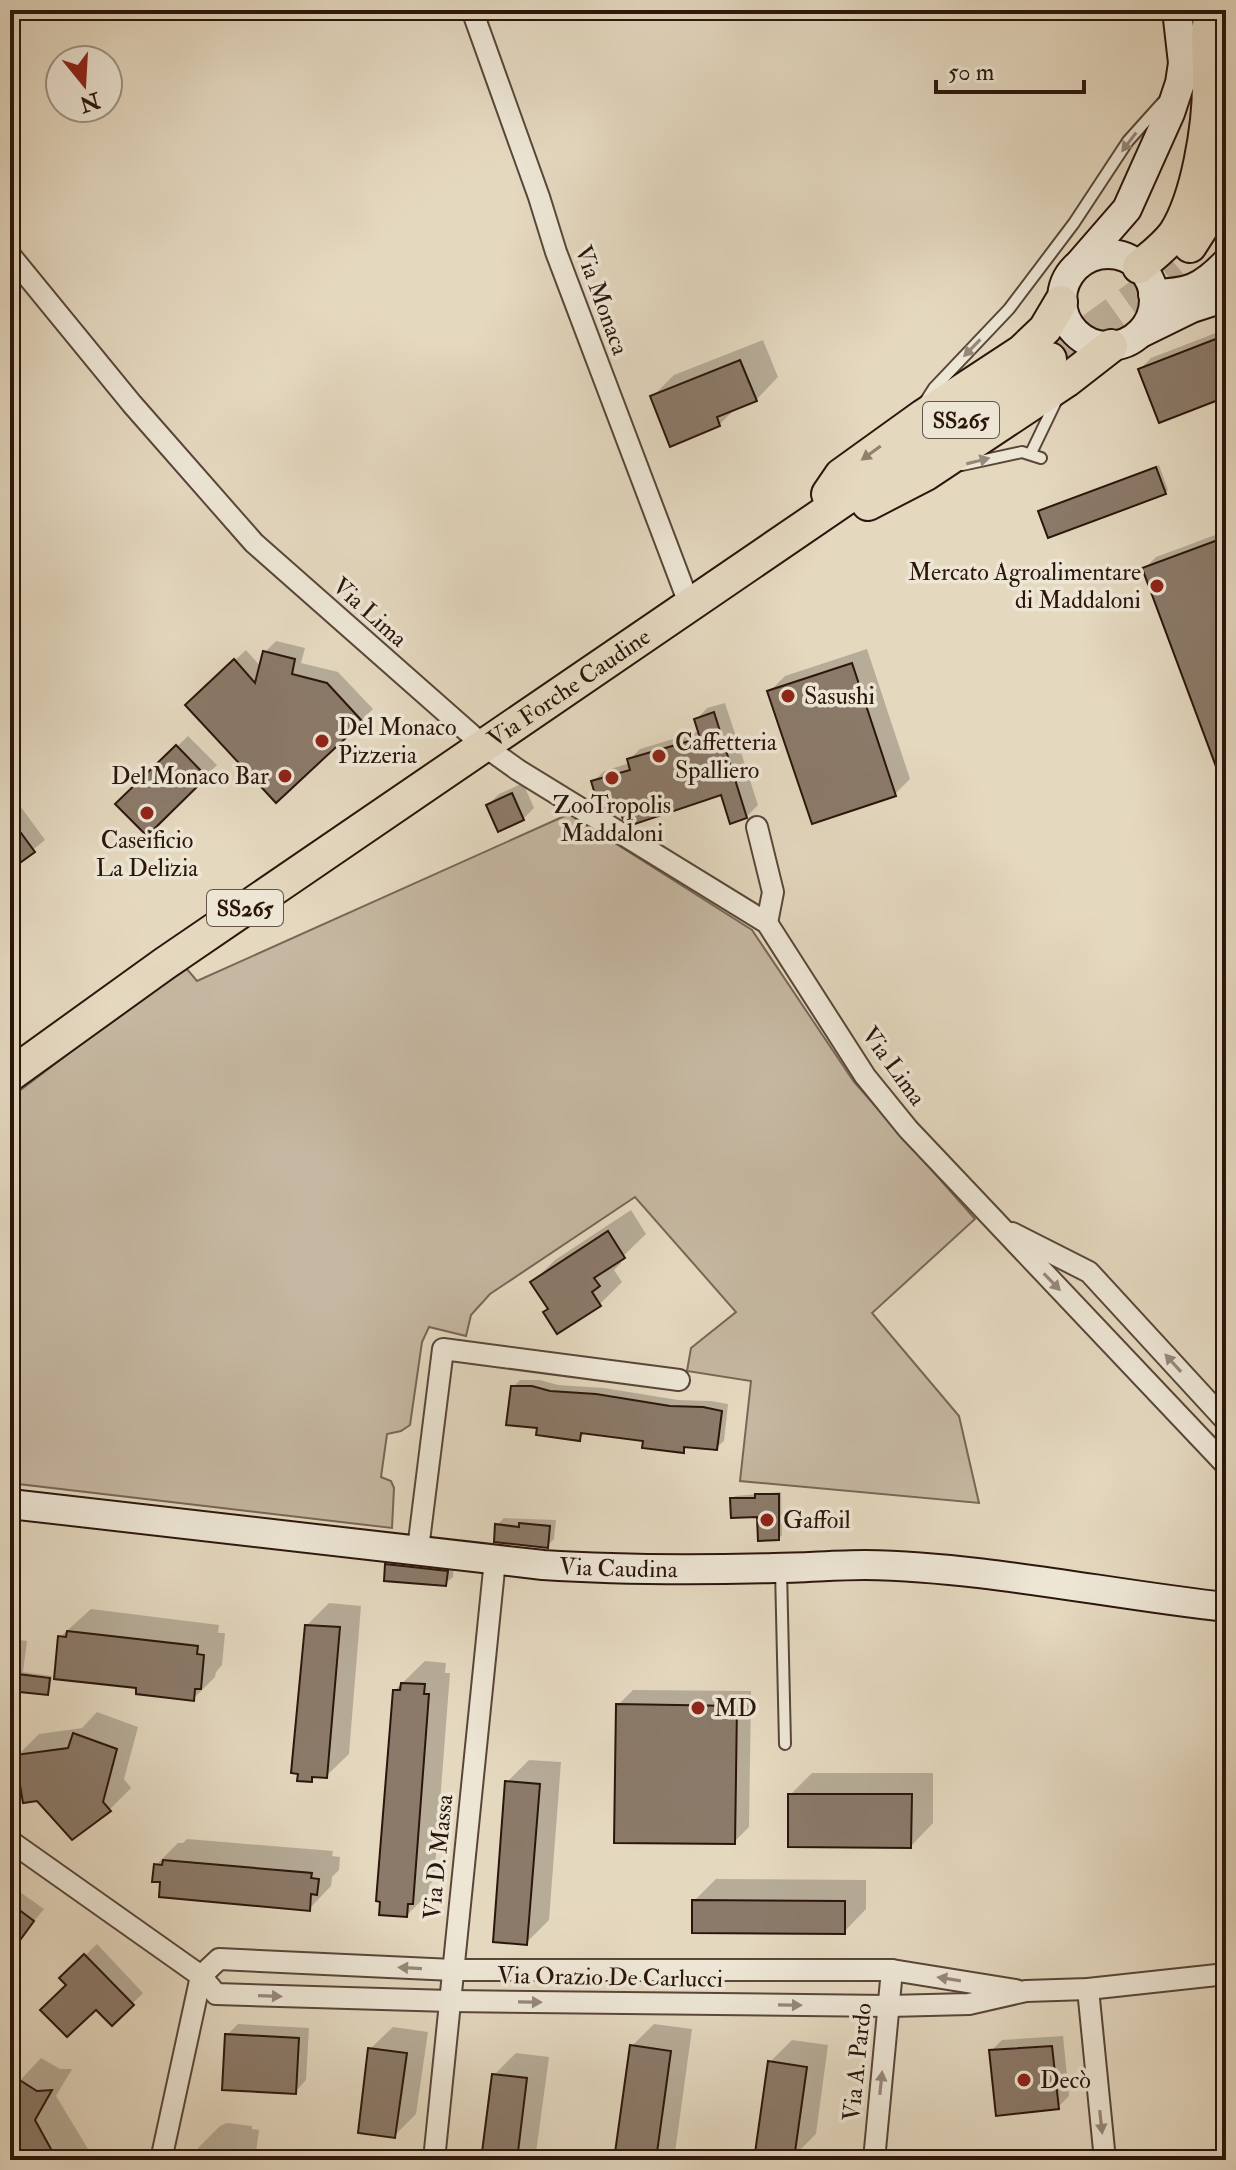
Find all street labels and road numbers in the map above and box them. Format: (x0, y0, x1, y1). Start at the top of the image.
street label: Via Monaca (567, 241, 636, 360)
road number: SS265 (923, 402, 999, 438)
street label: Via Lima (326, 571, 414, 655)
street label: Via Forche Caudine (482, 621, 657, 755)
road number: SS265 (207, 890, 283, 926)
street label: Via Lima (854, 1021, 933, 1113)
street label: Via Caudina (558, 1551, 679, 1585)
street label: Via D. Massa (417, 1792, 461, 1921)
street label: Via Orazio De Carlucci (497, 1960, 723, 1995)
street label: Via A. Pardo (836, 2001, 879, 2123)

